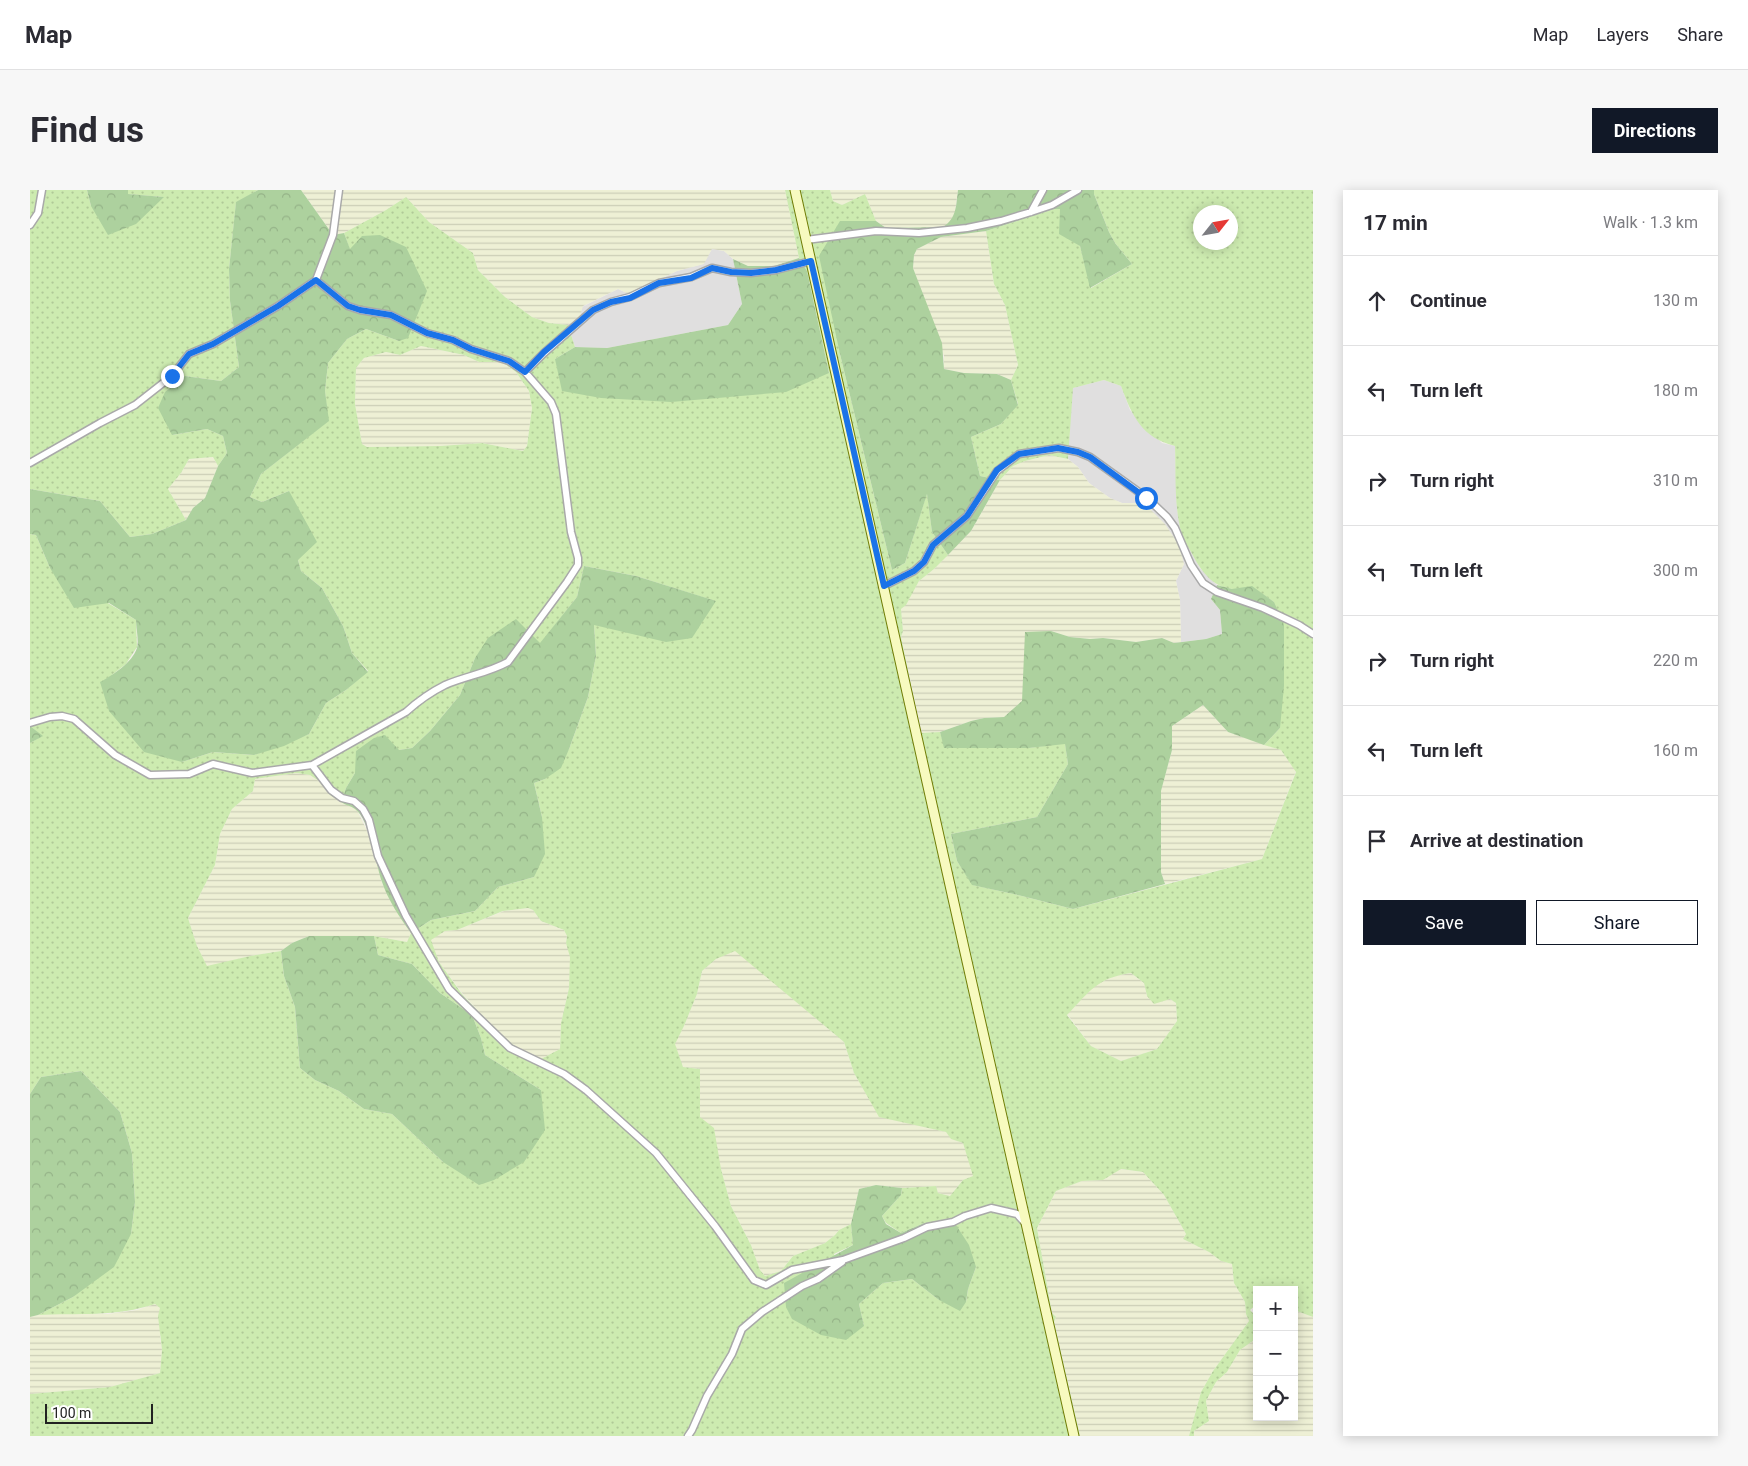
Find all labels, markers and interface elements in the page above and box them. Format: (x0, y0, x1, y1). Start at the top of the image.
text: Map (25, 21, 72, 49)
text: Map (1533, 24, 1568, 45)
text: Layers (1596, 24, 1649, 45)
text: Share (1677, 24, 1723, 45)
button: Directions (1592, 108, 1718, 153)
text: Find us (30, 110, 144, 151)
north arrow (1193, 205, 1238, 250)
text: 17 min (1363, 211, 1428, 235)
text: Walk · 1.3 km (1603, 213, 1698, 232)
icon: ahead (1363, 287, 1391, 315)
text: Continue (1410, 289, 1487, 312)
text: 130 m (1653, 291, 1698, 310)
route end (161, 365, 184, 388)
icon: left (1363, 377, 1391, 405)
text: Turn left (1410, 379, 1483, 402)
text: 180 m (1653, 381, 1698, 400)
icon: right (1363, 467, 1391, 495)
text: Turn right (1410, 469, 1494, 492)
text: 310 m (1653, 471, 1698, 490)
route start (1135, 487, 1158, 510)
icon: left (1363, 557, 1391, 585)
text: Turn left (1410, 559, 1483, 582)
text: 300 m (1653, 561, 1698, 580)
icon: right (1363, 647, 1391, 675)
text: Turn right (1410, 649, 1494, 672)
text: 220 m (1653, 651, 1698, 670)
icon: left (1363, 737, 1391, 765)
text: Turn left (1410, 739, 1483, 762)
text: 160 m (1653, 741, 1698, 760)
icon: arrive (1363, 827, 1391, 855)
text: Arrive at destination (1410, 829, 1583, 852)
button: Save (1363, 900, 1526, 945)
button: Share (1536, 900, 1698, 945)
map controls (1253, 1286, 1298, 1421)
button: + (1253, 1286, 1298, 1331)
button: − (1253, 1331, 1298, 1376)
button: locate (1253, 1376, 1298, 1421)
scale bar (45, 1401, 152, 1424)
text: 100 m (52, 1405, 91, 1421)

